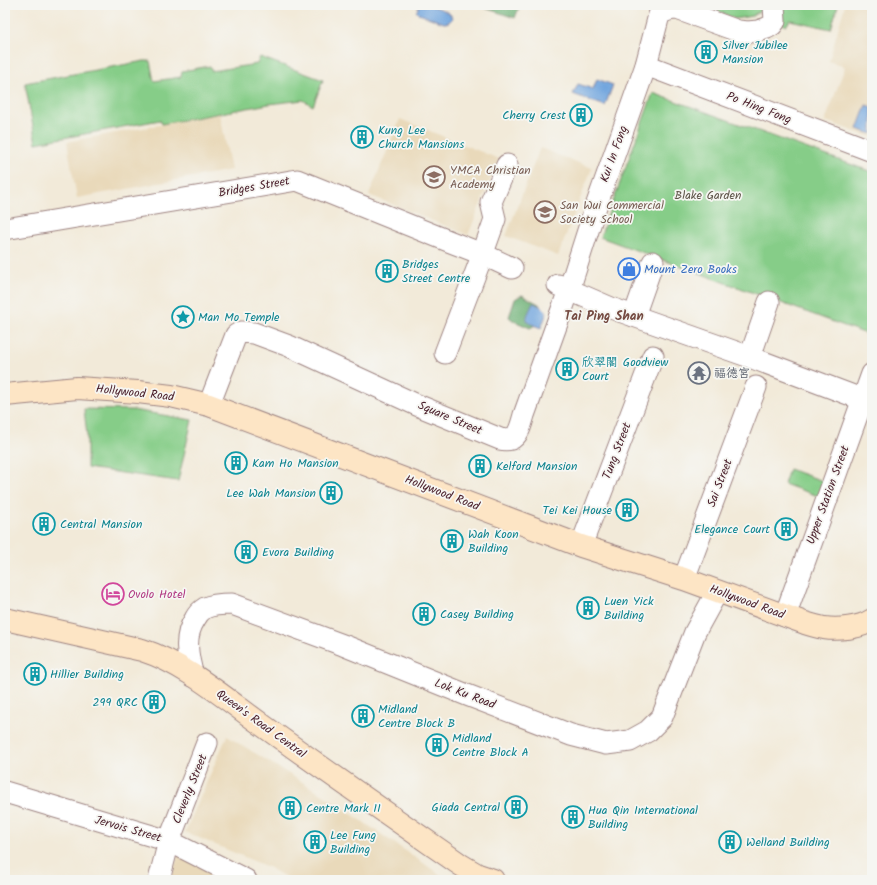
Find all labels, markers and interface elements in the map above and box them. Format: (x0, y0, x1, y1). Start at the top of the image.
place label: Silver Jubilee Mansion (722, 36, 788, 69)
building icon: Silver Jubilee Mansion (693, 39, 719, 65)
street label: Po Hing Fong (724, 87, 795, 129)
building icon: Cherry Crest (568, 102, 594, 128)
place label: Cherry Crest (502, 106, 566, 125)
place label: Kung Lee Church Mansions (378, 121, 464, 154)
street label: Kui In Fong (595, 123, 633, 185)
building icon: Kung Lee Church Mansions (349, 124, 375, 150)
place label: YMCA Christian Academy (450, 161, 531, 194)
school or university icon: YMCA Christian Academy (421, 164, 447, 190)
street label: Bridges Street (217, 171, 291, 203)
park label: Blake Garden (675, 186, 741, 205)
place label: San Wui Commercial Society School (560, 196, 664, 229)
school or university icon: San Wui Commercial Society School (532, 199, 558, 225)
place label: Bridges Street Centre (402, 255, 471, 288)
shop icon: Mount Zero Books (616, 256, 642, 282)
building icon: Bridges Street Centre (374, 258, 400, 284)
place label: Mount Zero Books (644, 260, 737, 279)
place icon: Man Mo Temple (170, 304, 196, 330)
district label: Tai Ping Shan (564, 306, 644, 327)
place label: Man Mo Temple (198, 308, 280, 327)
place label: 欣翠閣 Goodview Court (582, 353, 669, 386)
building icon: 欣翠閣 Goodview Court (554, 356, 580, 382)
temple icon: 福德宮 (686, 360, 712, 386)
place label: 福德宮 (714, 364, 750, 383)
street label: Hollywood Road (95, 379, 176, 407)
street label: Square Street (415, 396, 485, 440)
street label: Tung Street (597, 419, 637, 482)
street label: Upper Station Street (801, 443, 855, 547)
building icon: Kam Ho Mansion (223, 450, 249, 476)
building icon: Kelford Mansion (467, 453, 493, 479)
place label: Kam Ho Mansion (252, 454, 339, 473)
street label: Sai Street (702, 456, 738, 510)
place label: Kelford Mansion (496, 457, 577, 476)
street label: Hollywood Road (402, 470, 483, 516)
building icon: Lee Wah Mansion (318, 480, 344, 506)
place label: Lee Wah Mansion (226, 484, 316, 503)
building icon: Tei Kei House (614, 497, 640, 523)
place label: Tei Kei House (543, 501, 613, 520)
building icon: Central Mansion (31, 511, 57, 537)
place label: Central Mansion (60, 515, 142, 534)
building icon: Elegance Court (773, 516, 799, 542)
place label: Elegance Court (694, 520, 770, 539)
place label: Wah Koon Building (468, 525, 519, 558)
building icon: Wah Koon Building (439, 528, 465, 554)
building icon: Evora Building (233, 539, 259, 565)
place label: Evora Building (262, 543, 334, 562)
street label: Hollywood Road (707, 580, 788, 625)
hotel icon: Ovolo Hotel (100, 581, 126, 607)
place label: Ovolo Hotel (128, 585, 186, 604)
place label: Luen Yick Building (604, 592, 654, 625)
building icon: Luen Yick Building (575, 595, 601, 621)
building icon: Casey Building (411, 601, 437, 627)
place label: Casey Building (440, 605, 514, 624)
building icon: Hillier Building (22, 661, 48, 687)
place label: Hillier Building (50, 665, 124, 684)
street label: Lok Ku Road (432, 674, 499, 715)
street label: Queen's Road Central (212, 685, 310, 763)
building icon: 299 QRC (141, 689, 167, 715)
place label: 299 QRC (93, 693, 138, 712)
place label: Midland Centre Block B (378, 700, 455, 733)
building icon: Midland Centre Block B (350, 703, 376, 729)
place label: Midland Centre Block A (452, 729, 529, 762)
building icon: Midland Centre Block A (424, 732, 450, 758)
street label: Cleverly Street (167, 751, 213, 827)
building icon: Giada Central (503, 794, 529, 820)
building icon: Centre Mark II (277, 795, 303, 821)
place label: Giada Central (432, 798, 500, 817)
place label: Centre Mark II (306, 799, 381, 818)
place label: Hua Qin International Building (588, 801, 698, 834)
building icon: Hua Qin International Building (560, 804, 586, 830)
street label: Jervois Street (92, 810, 164, 848)
place label: Lee Fung Building (330, 826, 377, 859)
building icon: Lee Fung Building (302, 829, 328, 855)
building icon: Welland Building (717, 829, 743, 855)
place label: Welland Building (746, 833, 830, 852)

